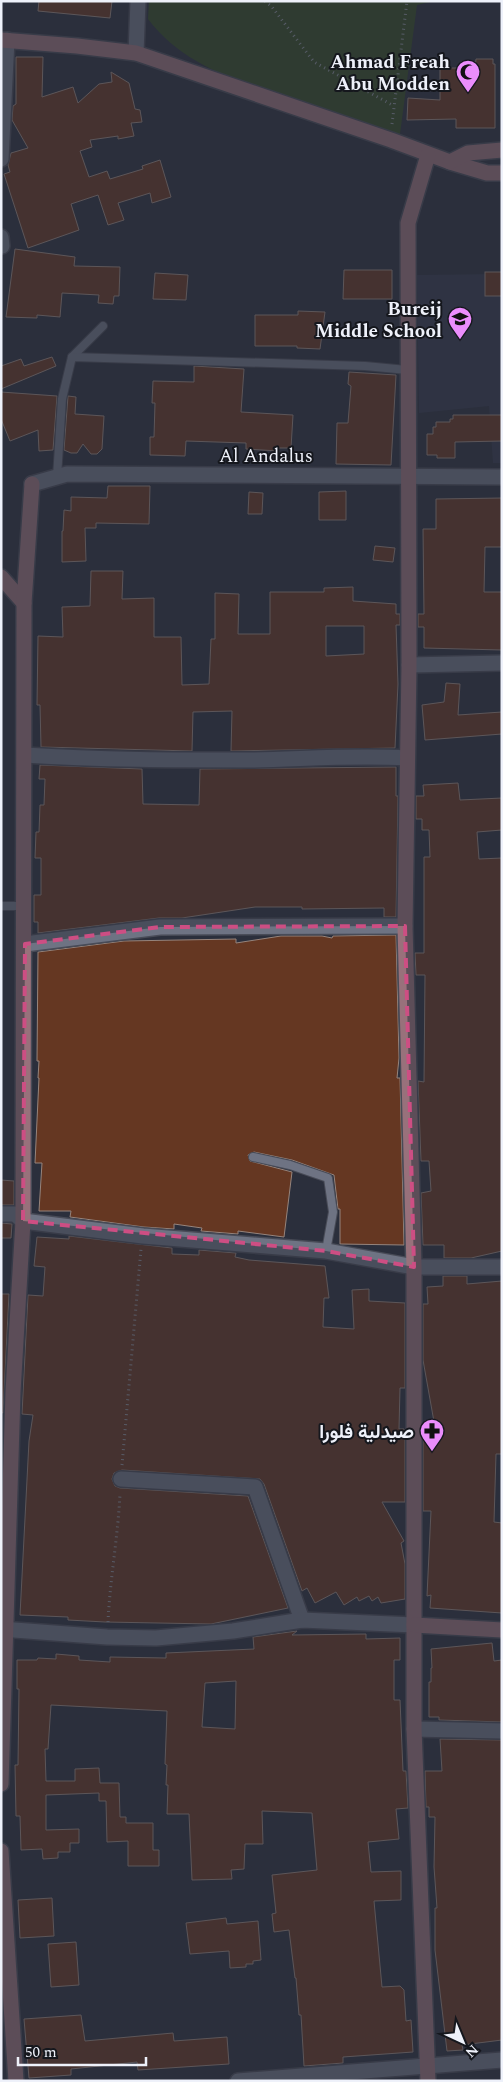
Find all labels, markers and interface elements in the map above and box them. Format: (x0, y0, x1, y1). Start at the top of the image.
place label: Ahmad Freah Abu Modden (330, 48, 450, 99)
mosque icon: Ahmad Freah Abu Modden (455, 59, 481, 93)
place label: Bureij Middle School (315, 295, 442, 346)
school or university icon: Bureij Middle School (447, 306, 473, 340)
street label: Al Andalus (219, 442, 313, 471)
place label: صيدلية فلورا (319, 1418, 414, 1447)
pharmacy icon: صيدلية فلورا (419, 1418, 445, 1452)
north arrow (438, 2017, 488, 2067)
scale bar (18, 2034, 145, 2066)
text: N (460, 2039, 483, 2063)
text: 50 m (25, 2041, 57, 2064)

